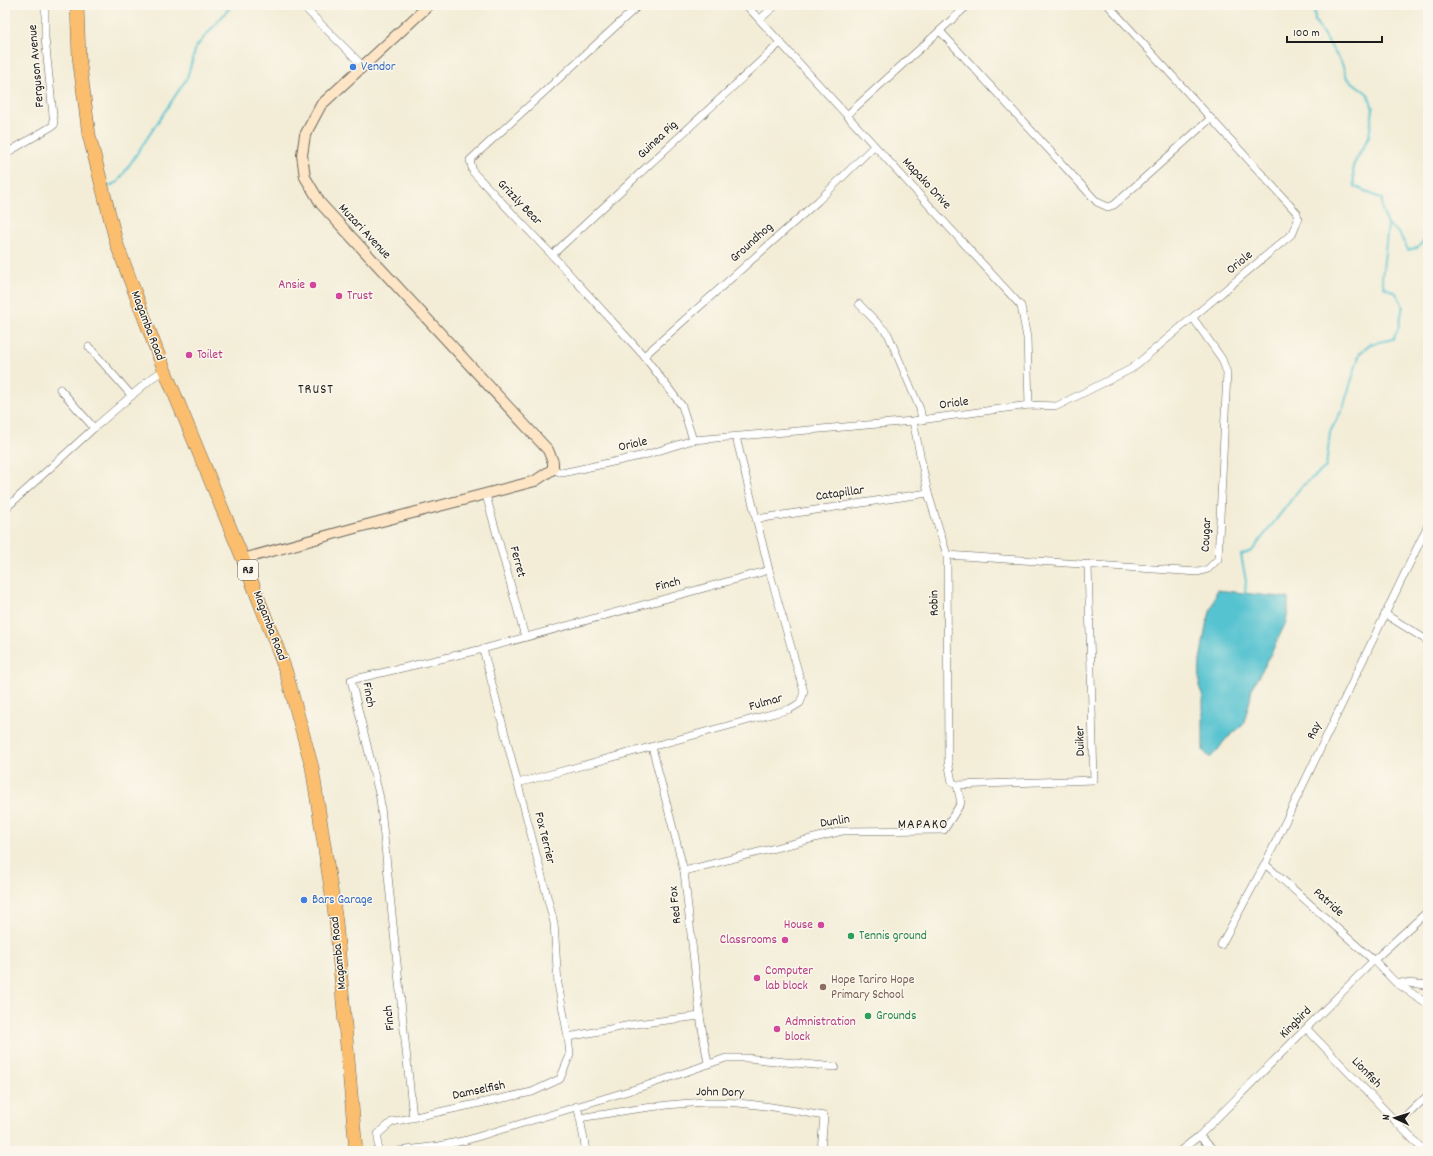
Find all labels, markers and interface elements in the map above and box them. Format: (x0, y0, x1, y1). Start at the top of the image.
scale bar (1287, 18, 1382, 44)
street label: Ferguson Avenue (24, 23, 50, 108)
text: 100 m (1293, 25, 1320, 42)
place label: Vendor (361, 58, 396, 77)
marker: Vendor (348, 62, 358, 72)
street label: Guinea Pig (633, 116, 683, 164)
street label: Mapako Drive (897, 154, 955, 214)
street label: Grizzly Bear (492, 176, 546, 231)
street label: Muzari Avenue (333, 200, 395, 264)
street label: Groundhog (726, 218, 778, 268)
street label: Oriole (1223, 246, 1258, 280)
place label: Ansie (278, 276, 305, 295)
marker: Ansie (308, 280, 318, 290)
place label: Trust (347, 287, 373, 306)
street label: Magamba Road (125, 288, 169, 364)
marker: Trust (334, 291, 344, 301)
place label: Toilet (197, 346, 223, 365)
marker: Toilet (184, 350, 194, 360)
district label: TRUST (298, 380, 334, 400)
street label: Oriole (938, 393, 970, 415)
street label: Oriole (617, 432, 650, 458)
street label: Catapillar (814, 481, 866, 507)
street label: Cougar (1197, 517, 1217, 553)
street label: Ferret (504, 544, 530, 580)
road number: R3 (238, 560, 258, 580)
street label: Finch (653, 573, 683, 597)
street label: Magamba Road (247, 588, 291, 664)
street label: Robin (925, 590, 945, 616)
street label: Finch (356, 681, 380, 709)
street label: Fulmar (747, 689, 785, 717)
street label: Ray (1303, 718, 1328, 743)
street label: Duiker (1071, 725, 1091, 756)
street label: Fox Terrier (528, 810, 560, 866)
street label: Dunlin (819, 810, 851, 834)
district label: MAPAKO (898, 815, 948, 835)
street label: Patride (1308, 884, 1348, 922)
street label: Red Fox (665, 885, 687, 925)
place label: Bars Garage (312, 891, 373, 910)
marker: Bars Garage (299, 895, 309, 905)
street label: Magamba Road (326, 915, 352, 991)
place label: House (784, 916, 813, 935)
marker: House (816, 920, 826, 930)
place label: Tennis ground (859, 927, 927, 946)
place label: Classrooms (720, 931, 777, 950)
marker: Tennis ground (846, 931, 856, 941)
marker: Classrooms (780, 935, 790, 945)
place label: Computer lab block (765, 962, 813, 996)
place label: Hope Tariro Hope Primary School (831, 971, 915, 1005)
marker: Computer lab block (752, 973, 762, 983)
marker: Hope Tariro Hope Primary School (818, 982, 828, 992)
street label: Kingbird (1275, 1002, 1317, 1044)
street label: Finch (379, 1004, 401, 1032)
place label: Grounds (876, 1007, 916, 1026)
marker: Grounds (863, 1011, 873, 1021)
place label: Admnistration block (785, 1013, 856, 1047)
marker: Admnistration block (772, 1024, 782, 1034)
street label: Lionfish (1346, 1053, 1386, 1093)
street label: Damselfish (451, 1076, 507, 1106)
street label: John Dory (696, 1083, 745, 1103)
north arrow (1375, 1098, 1415, 1138)
text: N (1379, 1114, 1395, 1121)

